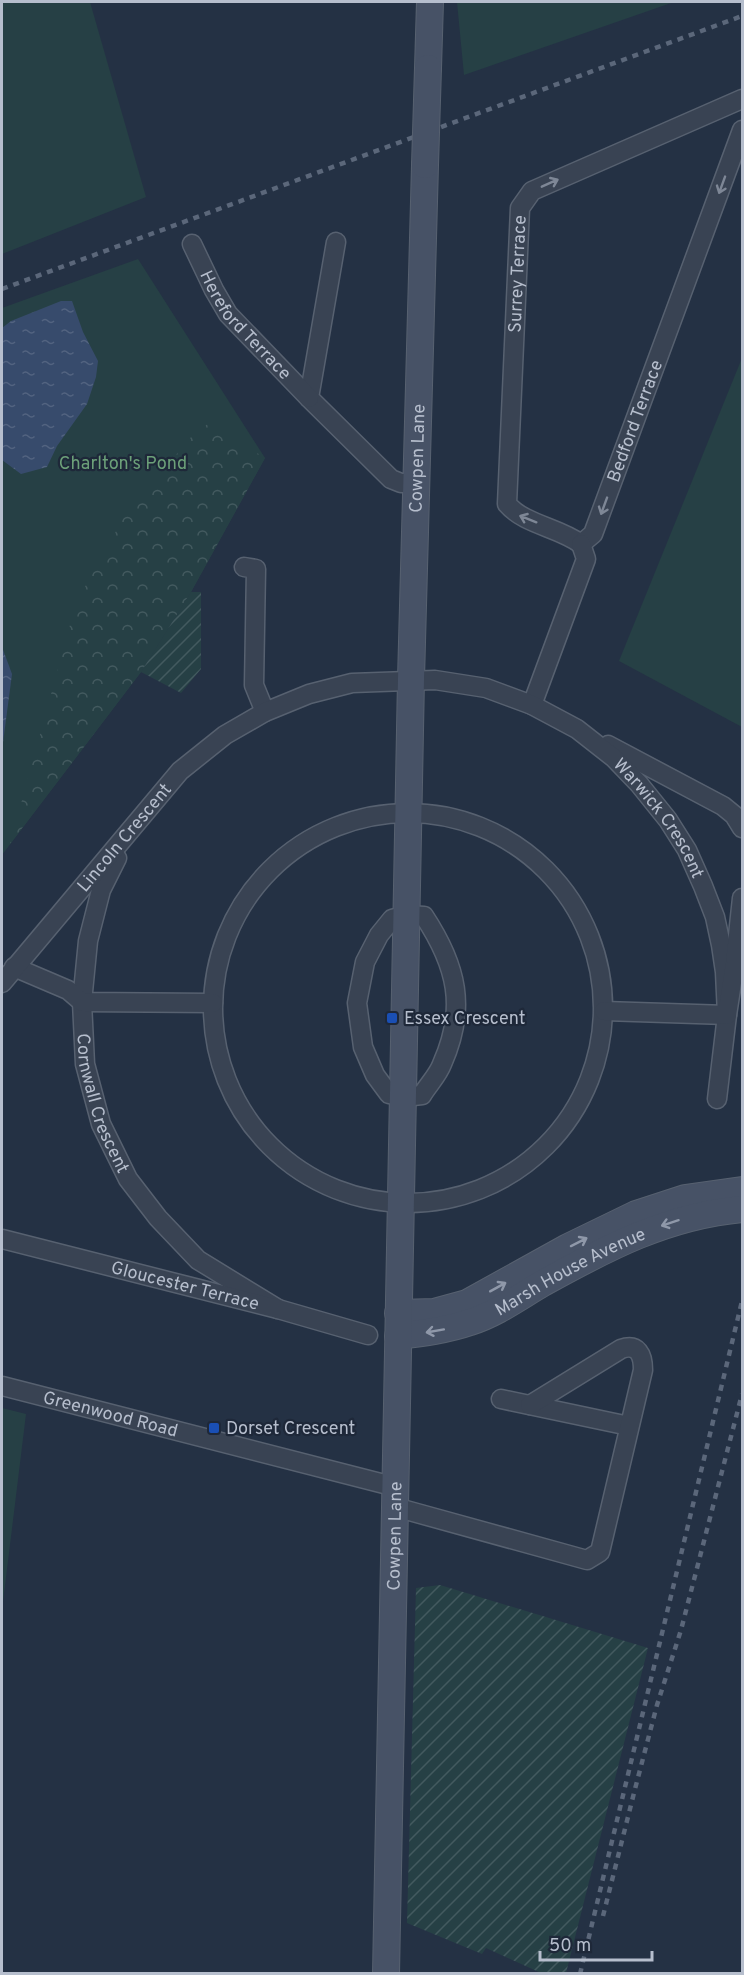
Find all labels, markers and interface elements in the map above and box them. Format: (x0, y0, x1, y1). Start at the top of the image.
one-way arrow (716, 175, 727, 194)
one-way arrow (540, 177, 559, 188)
street label: Surrey Terrace (505, 215, 533, 333)
street label: Hereford Terrace (193, 267, 295, 385)
street label: Bedford Terrace (603, 357, 669, 486)
street label: Cowpen Lane (406, 404, 431, 513)
park label: Charlton's Pond (59, 453, 187, 476)
one-way arrow (597, 496, 608, 515)
one-way arrow (519, 513, 538, 524)
street label: Warwick Crescent (607, 754, 708, 882)
street label: Lincoln Crescent (73, 779, 178, 898)
place label: Essex Crescent (404, 1008, 525, 1031)
marker: Essex Crescent (385, 1011, 399, 1025)
street label: Cornwall Crescent (71, 1033, 133, 1177)
one-way arrow (661, 1219, 680, 1230)
street label: Marsh House Avenue (491, 1223, 649, 1322)
one-way arrow (569, 1236, 587, 1247)
street label: Gloucester Terrace (108, 1257, 261, 1317)
one-way arrow (488, 1281, 506, 1292)
one-way arrow (426, 1326, 445, 1337)
street label: Greenwood Road (40, 1387, 180, 1444)
place label: Dorset Crescent (226, 1418, 355, 1441)
marker: Dorset Crescent (207, 1421, 221, 1435)
street label: Cowpen Lane (383, 1481, 409, 1591)
scale bar (540, 1924, 652, 1962)
text: 50 m (549, 1935, 591, 1958)

